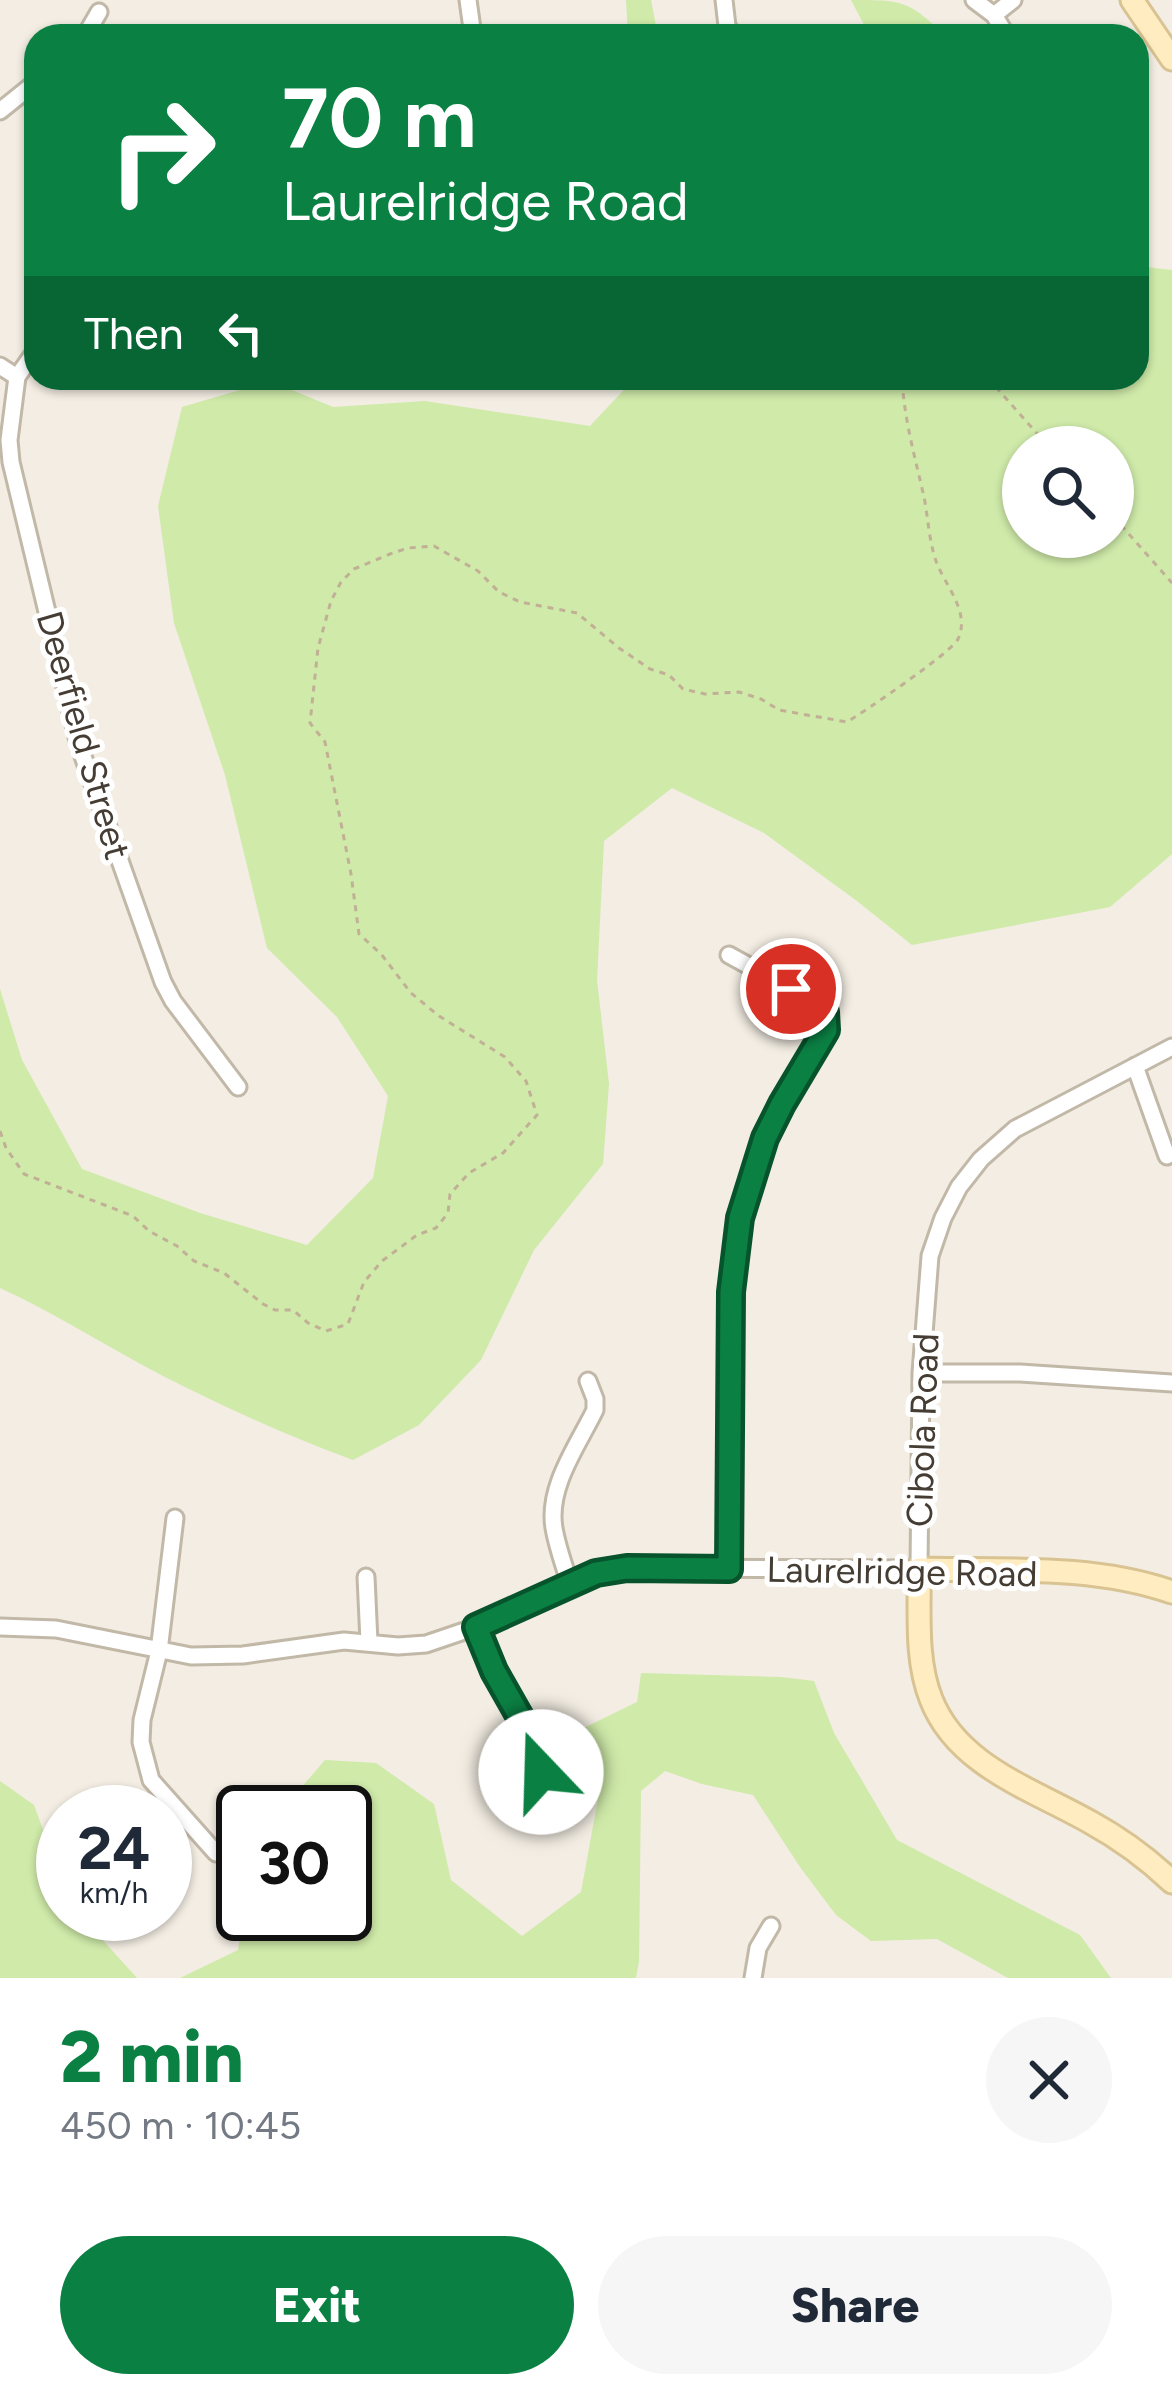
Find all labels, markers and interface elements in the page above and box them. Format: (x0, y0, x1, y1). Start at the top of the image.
text: 70 m (282, 67, 476, 168)
icon: right (84, 72, 240, 228)
text: Laurelridge Road (282, 169, 689, 234)
icon: left (208, 300, 274, 366)
text: Then (84, 306, 184, 360)
map controls (1002, 426, 1134, 558)
button: search (1002, 426, 1134, 558)
street label: Deerfield Street (28, 606, 140, 864)
pin (740, 938, 842, 1040)
icon: arrive (758, 956, 824, 1022)
street label: Cibola Road (898, 1332, 947, 1528)
street label: Laurelridge Road (766, 1548, 1038, 1595)
position arrow (478, 1709, 604, 1835)
speed limit sign: 30 (216, 1785, 372, 1941)
text: 24 (78, 1812, 150, 1884)
text: km/h (80, 1874, 148, 1911)
text: 2 min (60, 2014, 244, 2100)
button: close (986, 2017, 1112, 2143)
text: 450 m · 10:45 (60, 2102, 301, 2149)
button: Exit (60, 2236, 574, 2374)
button: Share (598, 2236, 1112, 2374)

